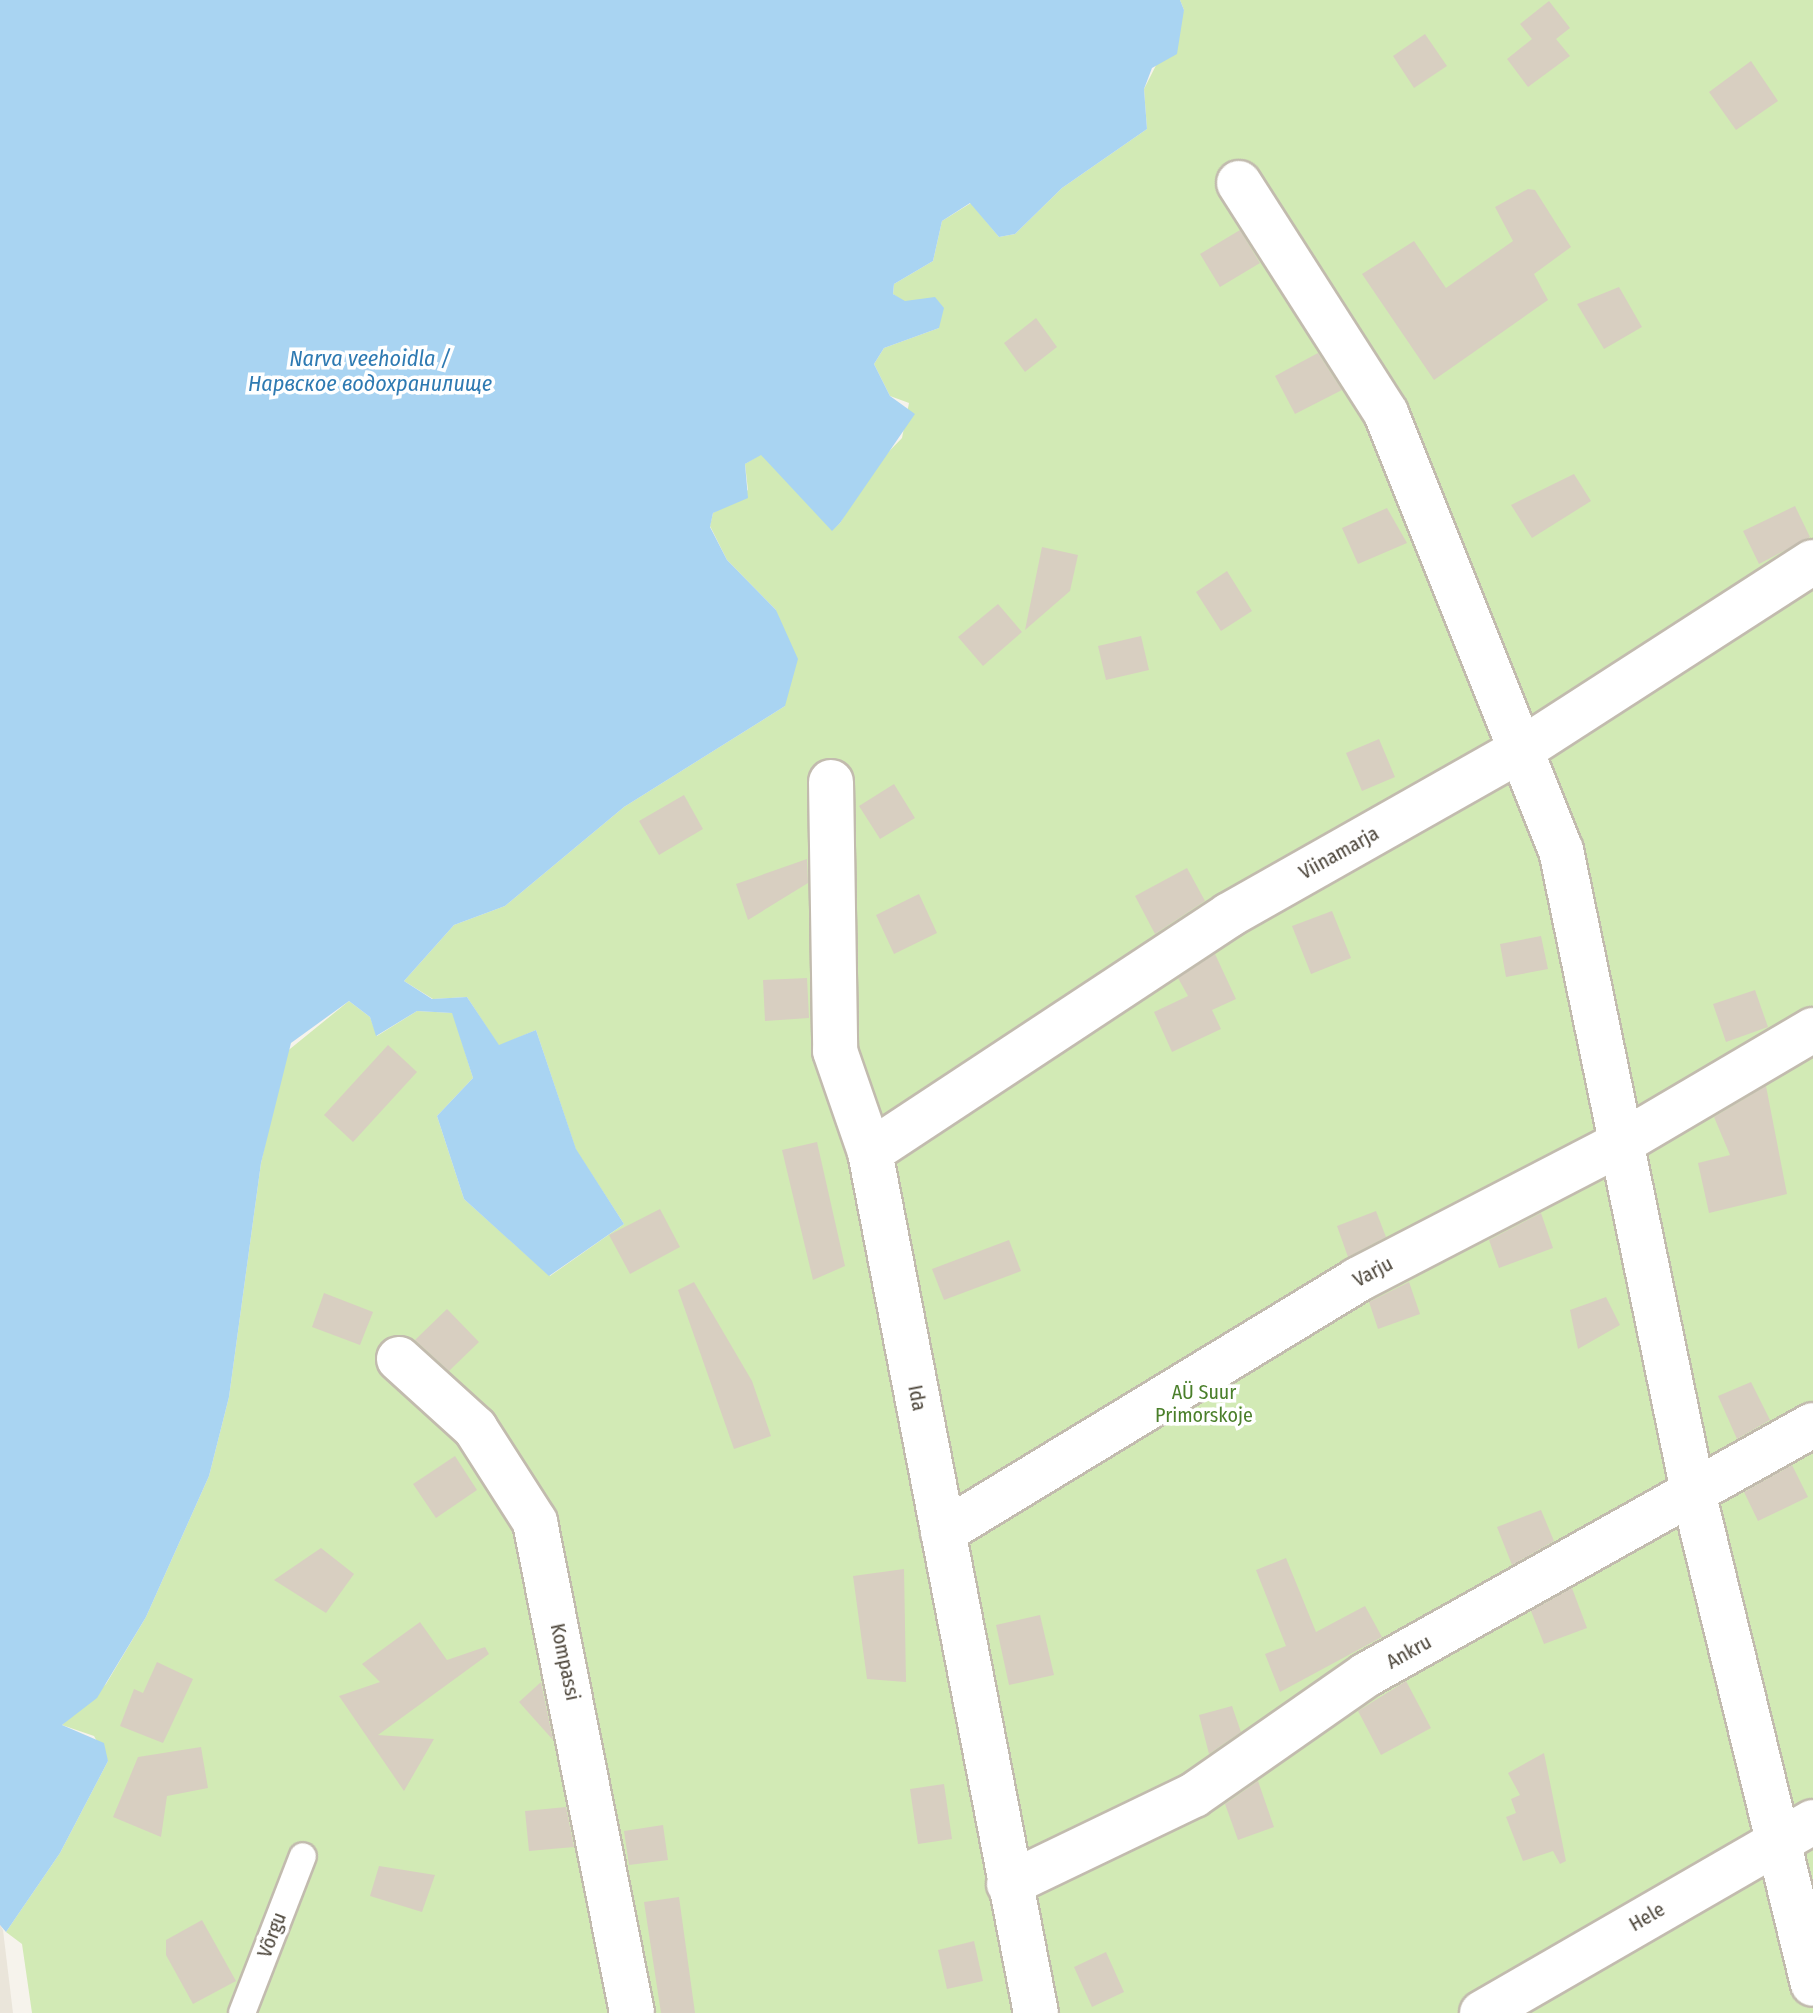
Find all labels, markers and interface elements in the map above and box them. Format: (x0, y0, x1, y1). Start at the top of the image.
water label: Narva veehoidla / Нарвское водохранилище (248, 345, 492, 396)
street label: Viinamarja (1295, 821, 1383, 885)
street label: Varju (1349, 1252, 1397, 1292)
park label: AÜ Suur Primorskoje (1155, 1380, 1253, 1427)
street label: Ida (903, 1383, 931, 1413)
street label: Kompassi (545, 1621, 585, 1703)
street label: Ankru (1382, 1630, 1436, 1674)
street label: Hele (1625, 1897, 1669, 1937)
street label: Võrgu (252, 1909, 292, 1961)

